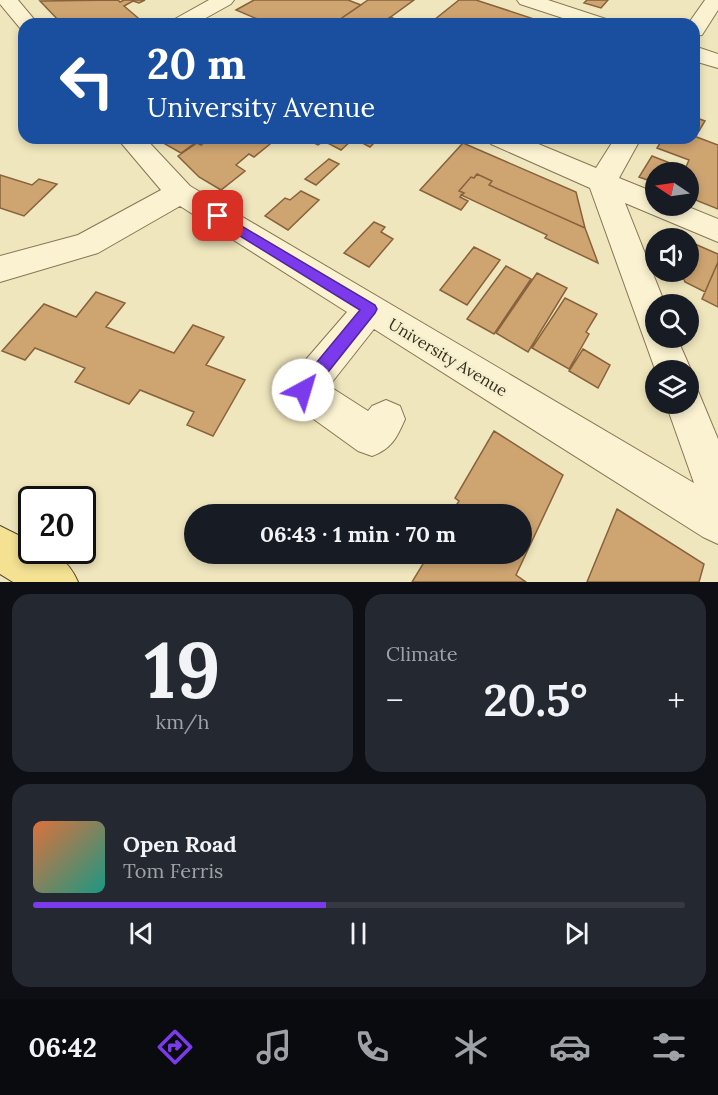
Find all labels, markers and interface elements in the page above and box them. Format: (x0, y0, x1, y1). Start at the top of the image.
text: 20 m (147, 37, 246, 91)
icon: left (48, 42, 126, 120)
text: University Avenue (147, 90, 375, 124)
north arrow (645, 162, 699, 216)
map controls (645, 162, 699, 414)
pin (192, 190, 243, 241)
icon: arrive (201, 199, 234, 232)
button: sound (645, 228, 699, 282)
button: search (645, 294, 699, 348)
street label: University Avenue (385, 314, 511, 401)
position arrow (271, 358, 335, 422)
button: layers (645, 360, 699, 414)
speed limit sign: 20 (18, 486, 96, 564)
text: 06:43 · 1 min · 70 m (260, 520, 456, 548)
text: 19 (144, 620, 221, 719)
text: Climate (386, 641, 458, 666)
text: 20.5° (484, 671, 587, 728)
text: − (386, 679, 404, 721)
text: + (667, 679, 685, 721)
text: km/h (155, 709, 210, 734)
text: Open Road (123, 830, 237, 858)
text: Tom Ferris (123, 858, 223, 883)
icon: previous (125, 917, 158, 950)
icon: pause (342, 917, 375, 950)
icon: next (560, 917, 593, 950)
icon: directions (154, 1026, 196, 1068)
icon: music (253, 1026, 295, 1068)
icon: phone (351, 1026, 393, 1068)
icon: climate (450, 1026, 492, 1068)
icon: car (549, 1026, 591, 1068)
icon: filters (648, 1026, 690, 1068)
text: 06:42 (28, 1030, 97, 1064)

